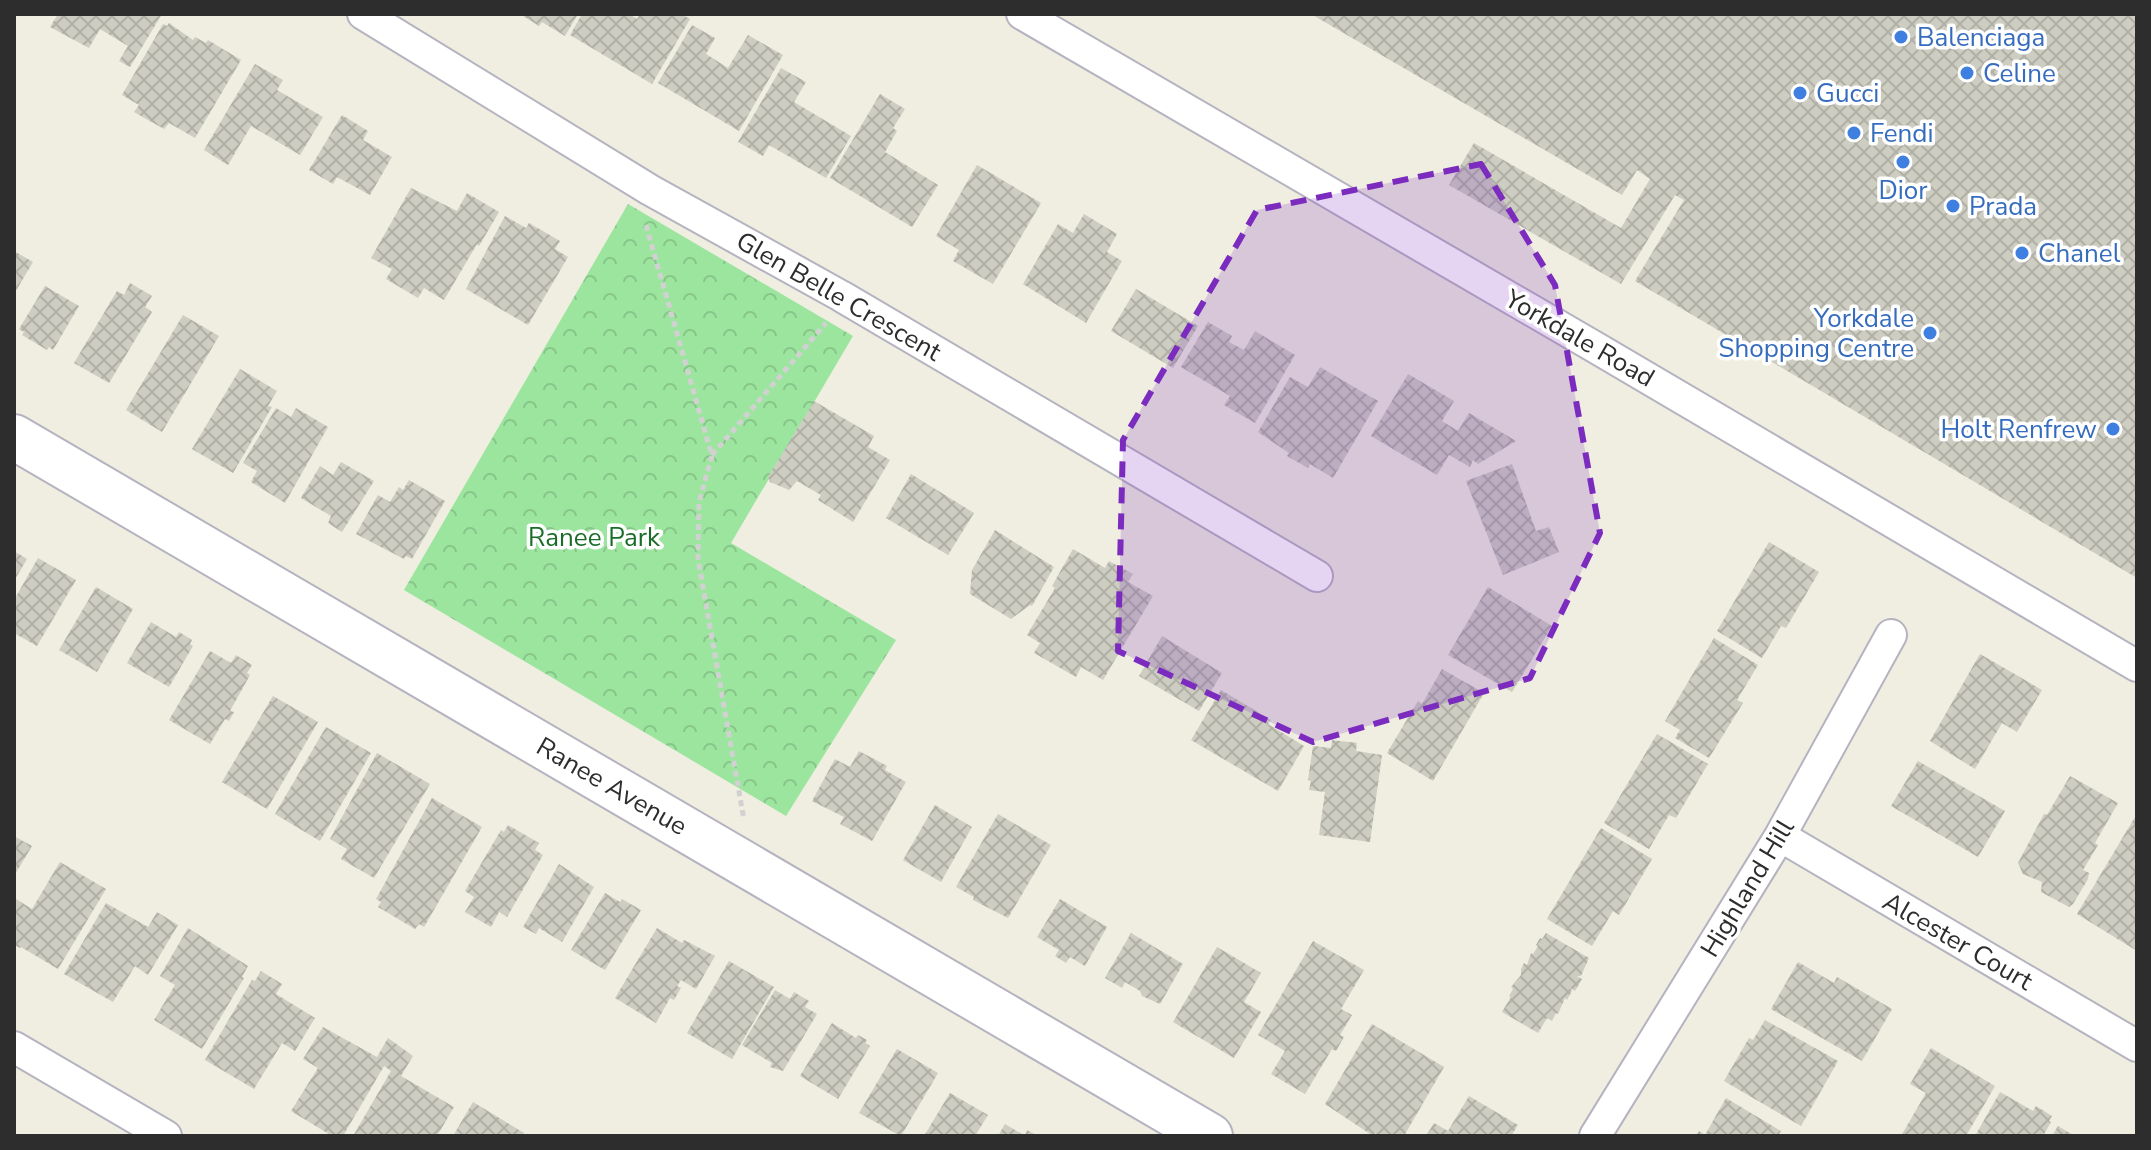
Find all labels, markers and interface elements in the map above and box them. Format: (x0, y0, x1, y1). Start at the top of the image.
place label: Balenciaga (1917, 20, 2045, 55)
marker: Balenciaga (1892, 28, 1910, 46)
place label: Celine (1983, 56, 2056, 91)
marker: Celine (1958, 64, 1976, 82)
place label: Gucci (1816, 76, 1879, 111)
marker: Gucci (1791, 84, 1809, 102)
place label: Fendi (1870, 116, 1934, 151)
marker: Fendi (1845, 124, 1863, 142)
marker: Dior (1894, 153, 1912, 171)
place label: Dior (1878, 173, 1928, 208)
place label: Prada (1969, 189, 2037, 224)
marker: Prada (1944, 197, 1962, 215)
street label: Glen Belle Crescent (730, 223, 948, 370)
place label: Chanel (2038, 236, 2121, 271)
marker: Chanel (2013, 244, 2031, 262)
street label: Yorkdale Road (1498, 281, 1661, 395)
place label: Yorkdale Shopping Centre (1718, 301, 1914, 366)
marker: Yorkdale Shopping Centre (1921, 324, 1939, 342)
place label: Holt Renfrew (1940, 412, 2097, 447)
marker: Holt Renfrew (2104, 420, 2122, 438)
park label: Ranee Park (528, 520, 661, 555)
street label: Ranee Avenue (530, 729, 694, 844)
street label: Highland Hill (1692, 813, 1803, 964)
street label: Alcester Court (1876, 884, 2040, 999)

